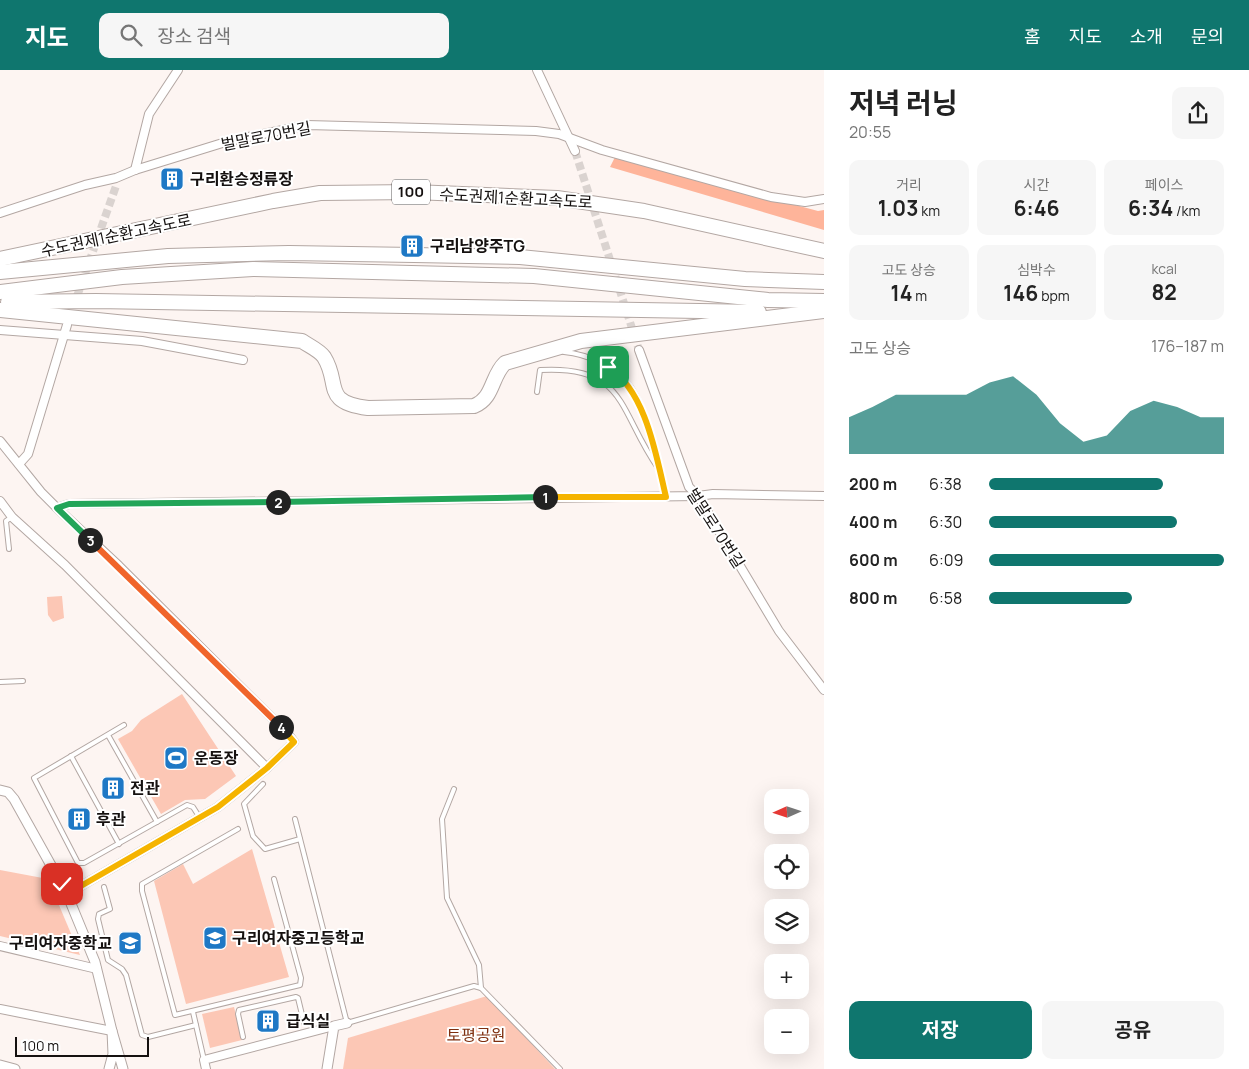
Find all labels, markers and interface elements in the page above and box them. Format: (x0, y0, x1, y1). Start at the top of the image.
search box (99, 13, 449, 58)
text: 지도 (25, 20, 69, 53)
icon: search (117, 21, 145, 49)
text: 장소 검색 (157, 23, 231, 49)
text: 홈 (1024, 24, 1041, 48)
text: 지도 (1069, 24, 1102, 48)
text: 소개 (1130, 24, 1163, 48)
text: 문의 (1191, 24, 1224, 48)
text: 저녁 러닝 (849, 83, 958, 121)
button: share (1172, 87, 1224, 139)
street label: 벌말로70번길 (219, 116, 313, 156)
text: 20:55 (849, 121, 891, 143)
building icon: 구리환승정류장 (159, 166, 185, 192)
place label: 구리환승정류장 (190, 168, 293, 190)
text: 거리 (896, 175, 922, 194)
text: 시간 (1024, 175, 1049, 194)
text: 페이스 (1145, 175, 1183, 194)
road number: 100 (392, 180, 430, 204)
street label: 수도권제1순환고속도로 (439, 183, 593, 213)
text: 1.03 (878, 194, 918, 222)
text: 6:46 (1013, 194, 1060, 222)
text: 6:34 (1128, 194, 1173, 222)
text: km (918, 201, 940, 220)
text: /km (1173, 201, 1200, 220)
street label: 수도권제1순환고속도로 (39, 208, 194, 262)
building icon: 구리남양주TG (399, 233, 425, 259)
place label: 구리남양주TG (430, 235, 525, 257)
text: kcal (1151, 259, 1177, 278)
text: 고도 상승 (882, 260, 936, 279)
text: 심박수 (1017, 260, 1056, 279)
text: 82 (1151, 278, 1177, 306)
text: 14 (890, 279, 912, 307)
text: 146 (1003, 279, 1038, 307)
text: m (912, 286, 927, 305)
text: bpm (1038, 286, 1070, 305)
text: 176–187 m (1151, 335, 1224, 357)
text: 고도 상승 (849, 337, 911, 359)
pin (587, 346, 629, 388)
icon: arrive (594, 353, 622, 381)
text: 200 m (849, 473, 897, 495)
text: 6:38 (929, 473, 962, 495)
pin: 1 (532, 484, 558, 510)
street label: 벌말로70번길 (682, 484, 750, 572)
text: 1 (542, 488, 549, 507)
pin: 2 (266, 490, 290, 514)
text: 2 (274, 493, 283, 512)
text: 400 m (849, 511, 897, 533)
text: 6:30 (929, 511, 962, 533)
pin: 3 (78, 528, 102, 552)
text: 3 (86, 531, 95, 550)
text: 600 m (849, 549, 898, 571)
text: 6:09 (929, 549, 963, 571)
text: 800 m (849, 587, 897, 609)
text: 6:58 (929, 587, 962, 609)
pin: 4 (268, 714, 294, 740)
text: 4 (277, 718, 286, 737)
sports icon: 운동장 (163, 745, 189, 771)
place label: 운동장 (194, 747, 238, 769)
building icon: 전관 (100, 775, 126, 801)
place label: 전관 (130, 777, 160, 799)
north arrow (764, 789, 809, 834)
map controls (764, 789, 809, 1054)
building icon: 후관 (66, 806, 92, 832)
place label: 후관 (96, 808, 126, 830)
button: locate (764, 844, 809, 889)
pin (41, 863, 83, 905)
icon: check (48, 870, 76, 898)
button: layers (764, 899, 809, 944)
school or university icon: 구리여자중고등학교 (202, 925, 228, 951)
place label: 구리여자중고등학교 (232, 927, 365, 949)
school or university icon: 구리여자중학교 (117, 930, 143, 956)
place label: 구리여자중학교 (9, 932, 112, 954)
button: + (764, 954, 809, 999)
button: 저장 (849, 1001, 1032, 1059)
button: 공유 (1042, 1001, 1224, 1059)
building icon: 급식실 (255, 1008, 281, 1034)
button: − (764, 1009, 809, 1054)
place label: 급식실 (286, 1010, 330, 1032)
park label: 토평공원 (447, 1024, 505, 1046)
scale bar (15, 1034, 149, 1057)
text: 100 m (22, 1036, 59, 1055)

